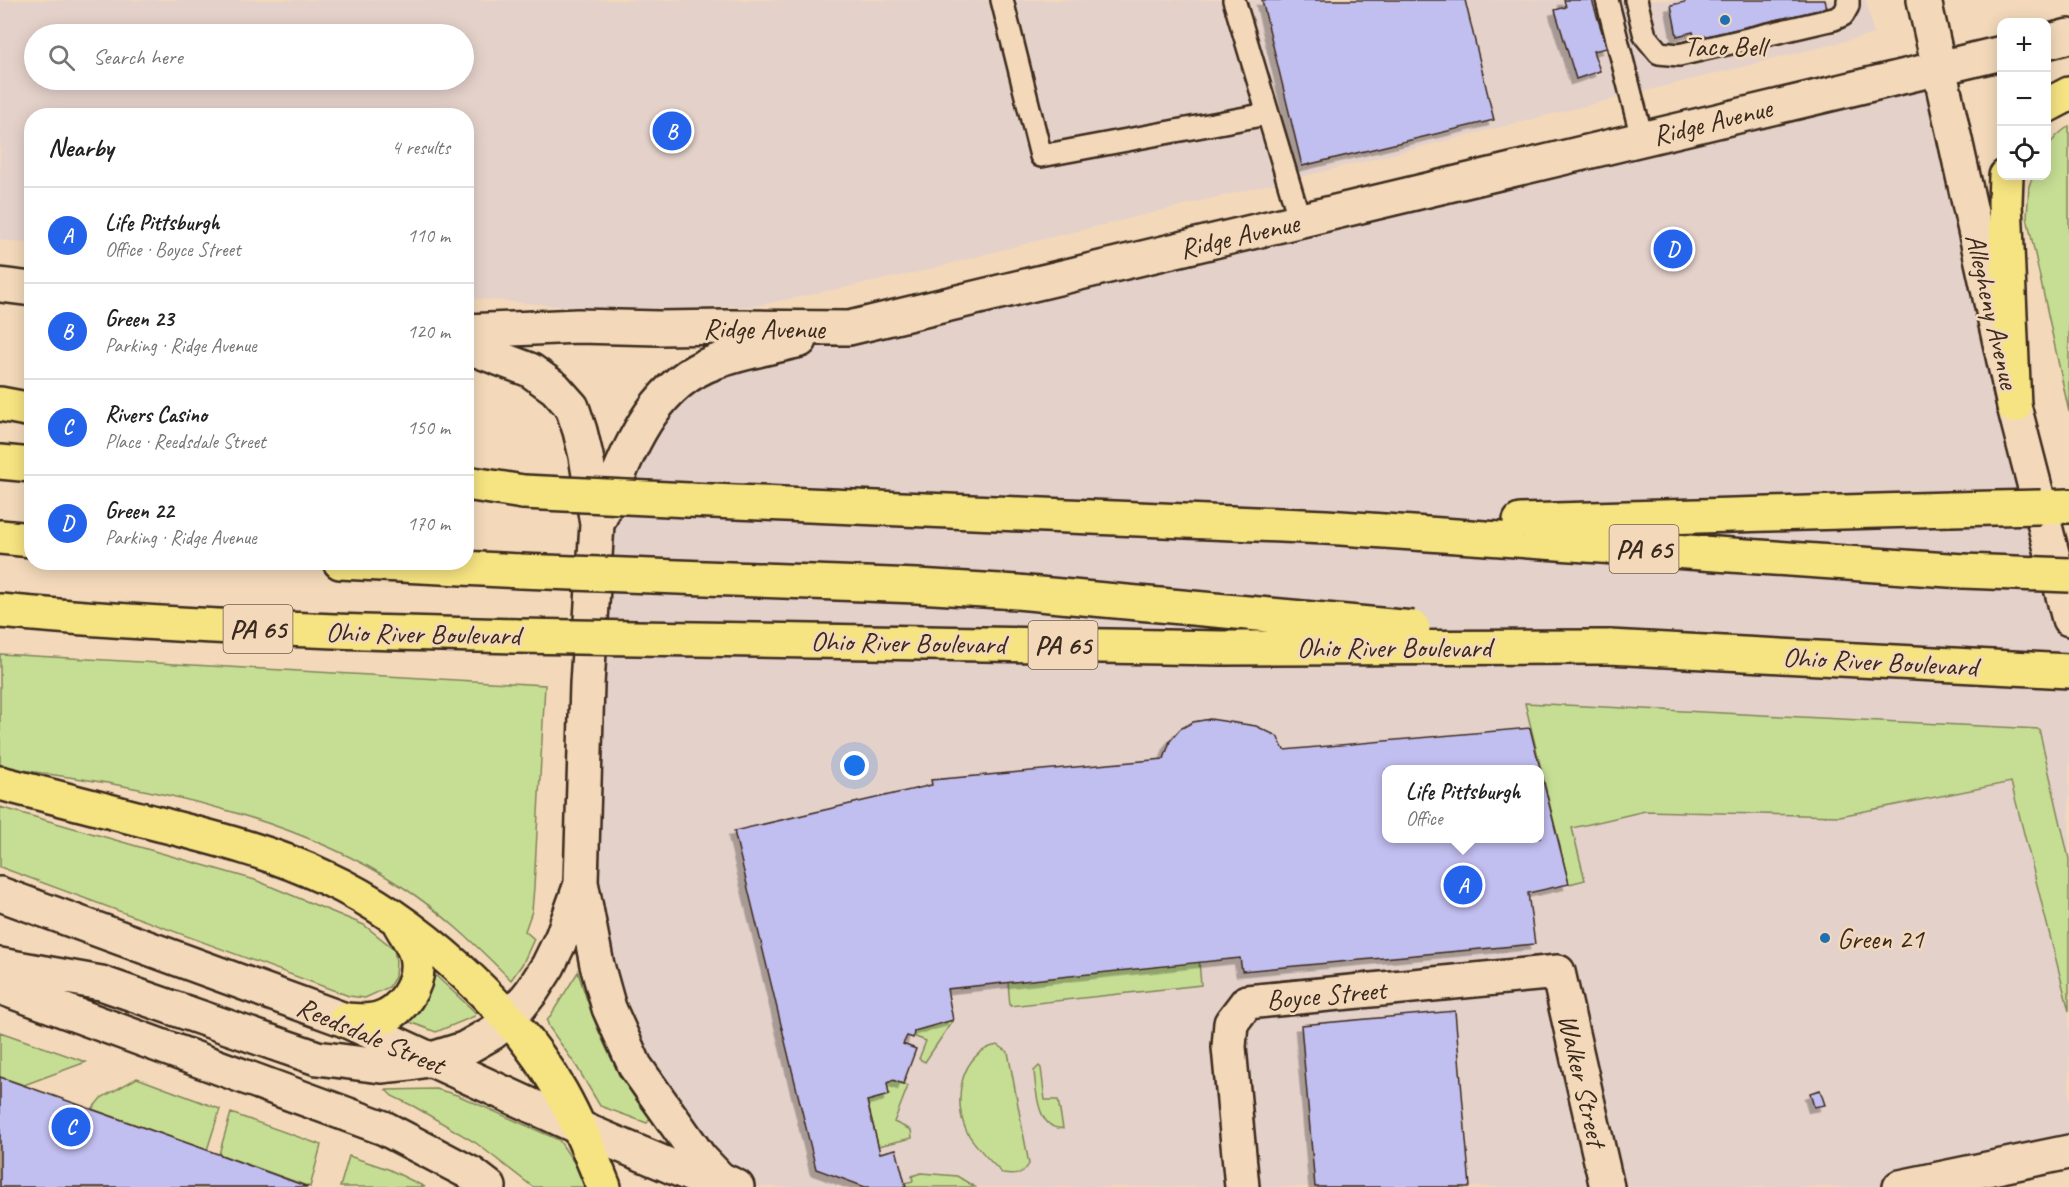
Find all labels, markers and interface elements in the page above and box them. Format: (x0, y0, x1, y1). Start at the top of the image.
marker: Taco Bell (1718, 13, 1732, 27)
map controls (1997, 18, 2051, 180)
button: + (1997, 18, 2051, 72)
search box (24, 24, 474, 90)
place label: Taco Bell (1684, 29, 1771, 64)
icon: search (45, 41, 78, 74)
text: Search here (93, 43, 183, 71)
button: − (1997, 72, 2051, 126)
street label: Ridge Avenue (1649, 89, 1777, 153)
pin: B (652, 108, 692, 154)
button: locate (1997, 126, 2051, 180)
text: Nearby (48, 131, 113, 164)
text: 4 results (391, 135, 450, 160)
street label: Ridge Avenue (1176, 204, 1304, 266)
text: Life Pittsburgh (105, 209, 219, 237)
text: A (62, 223, 73, 248)
text: 110 m (407, 223, 450, 248)
pin: D (1654, 226, 1692, 272)
street label: Allegheny Avenue (1958, 230, 2028, 394)
text: Office · Boyce Street (105, 237, 241, 262)
text: Green 23 (105, 305, 174, 333)
street label: Ridge Avenue (703, 311, 827, 346)
text: B (62, 319, 73, 344)
text: 120 m (407, 319, 450, 344)
text: Parking · Ridge Avenue (105, 333, 257, 358)
text: Rivers Casino (105, 401, 207, 429)
text: C (63, 415, 72, 440)
text: 150 m (407, 415, 450, 440)
text: Place · Reedsdale Street (105, 429, 266, 454)
text: Green 22 (105, 497, 174, 525)
text: D (62, 511, 73, 536)
text: 170 m (407, 511, 450, 536)
text: Parking · Ridge Avenue (105, 525, 257, 550)
road number: PA 65 (1610, 525, 1678, 573)
road number: PA 65 (224, 605, 292, 653)
street label: Ohio River Boulevard (325, 614, 525, 653)
road number: PA 65 (1028, 621, 1098, 669)
street label: Ohio River Boulevard (810, 623, 1010, 662)
street label: Ohio River Boulevard (1297, 630, 1495, 665)
street label: Ohio River Boulevard (1782, 639, 1982, 684)
your location (840, 751, 869, 780)
popup (1382, 765, 1544, 843)
text: Life Pittsburgh (1406, 778, 1520, 806)
text: Office (1406, 806, 1442, 831)
pin: A (1444, 862, 1482, 908)
place label: Green 21 (1837, 921, 1925, 956)
marker: Green 21 (1818, 931, 1832, 945)
street label: Boyce Street (1265, 972, 1390, 1017)
street label: Reedsdale Street (292, 989, 452, 1083)
street label: Walker Street (1550, 1011, 1616, 1153)
pin: C (52, 1104, 90, 1150)

